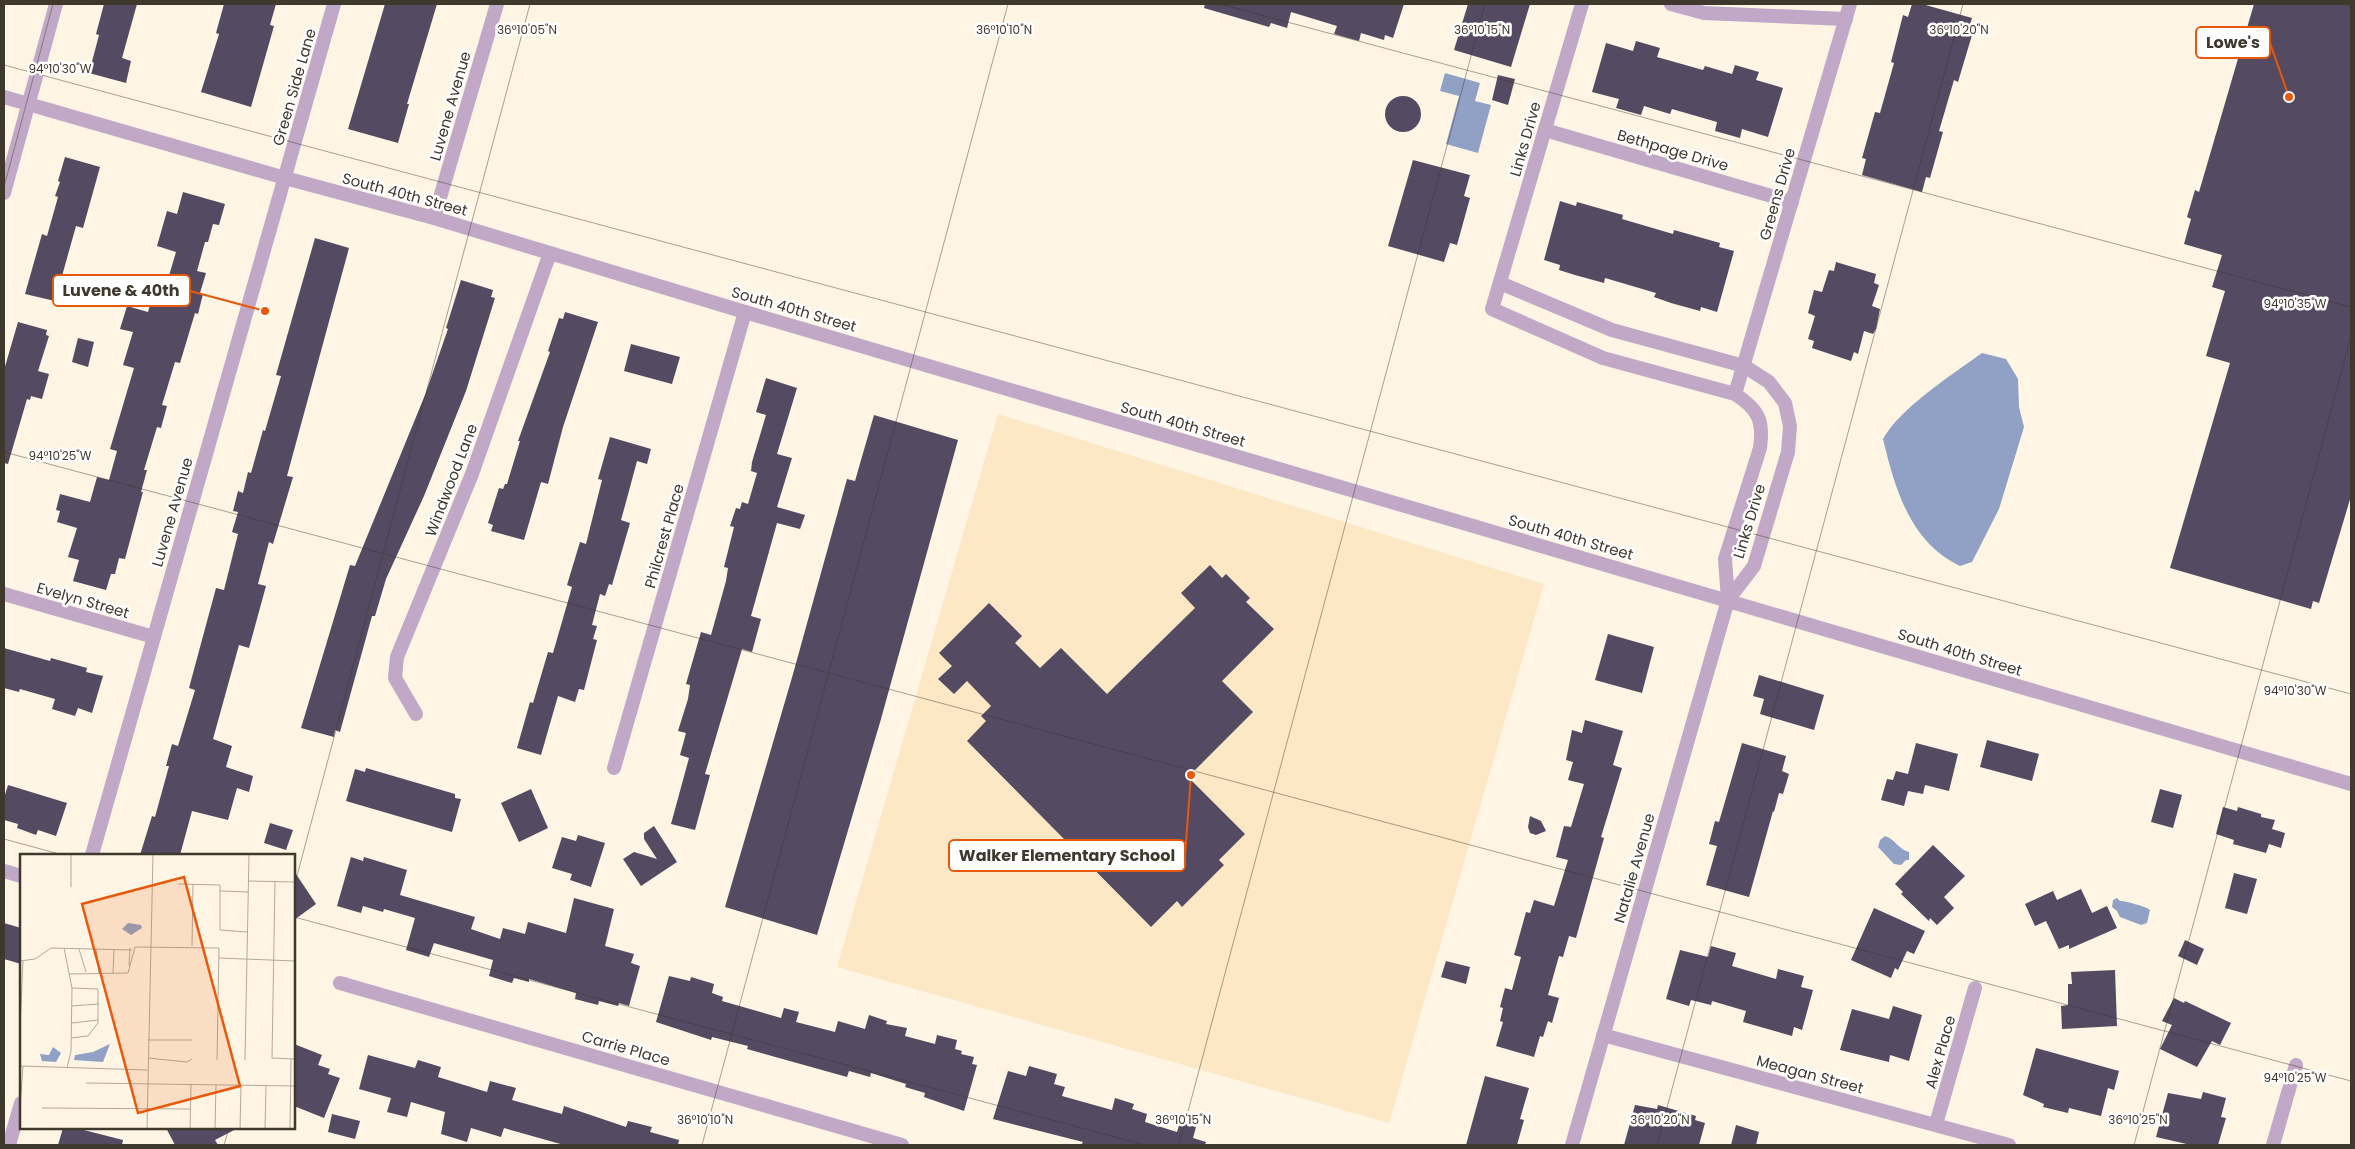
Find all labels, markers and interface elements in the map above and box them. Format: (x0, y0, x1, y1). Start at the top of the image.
text: 36°10'05"N (497, 21, 557, 38)
text: 36°10'10"N (976, 21, 1032, 38)
text: 36°10'15"N (1454, 21, 1510, 38)
text: 36°10'20"N (1929, 21, 1989, 38)
street label: Green Side Lane (267, 26, 321, 148)
callout: Lowe's (2196, 27, 2270, 58)
text: Lowe's (2206, 31, 2260, 54)
street label: Luvene Avenue (424, 49, 476, 163)
text: 94°10'30"W (28, 60, 92, 77)
street label: Links Drive (1504, 99, 1546, 179)
street label: Bethpage Drive (1615, 124, 1731, 176)
street label: Greens Drive (1754, 145, 1800, 243)
street label: South 40th Street (340, 167, 470, 221)
callout: Luvene & 40th (53, 275, 190, 306)
text: Luvene & 40th (62, 279, 180, 302)
street label: South 40th Street (729, 281, 859, 337)
text: 94°10'35"W (2263, 295, 2327, 312)
street label: South 40th Street (1118, 396, 1248, 452)
street label: Windwood Lane (420, 421, 482, 539)
text: 94°10'25"W (29, 447, 92, 464)
street label: Luvene Avenue (146, 455, 198, 569)
street label: Philcrest Place (639, 481, 689, 591)
street label: Links Drive (1728, 481, 1770, 561)
street label: South 40th Street (1506, 509, 1636, 565)
street label: Evelyn Street (34, 577, 132, 623)
street label: South 40th Street (1895, 623, 2025, 681)
text: 94°10'30"W (2263, 682, 2327, 699)
street label: Natalie Avenue (1608, 811, 1660, 925)
callout: Walker Elementary School (949, 840, 1185, 871)
text: Walker Elementary School (959, 844, 1175, 867)
inset map (20, 854, 295, 1129)
street label: Alex Place (1920, 1013, 1960, 1091)
street label: Carrie Place (579, 1025, 673, 1071)
street label: Meagan Street (1754, 1050, 1866, 1098)
text: 94°10'25"W (2264, 1069, 2327, 1086)
text: 36°10'10"N (677, 1111, 733, 1128)
text: 36°10'15"N (1155, 1111, 1211, 1128)
text: 36°10'20"N (1630, 1111, 1690, 1128)
text: 36°10'25"N (2108, 1111, 2168, 1128)

